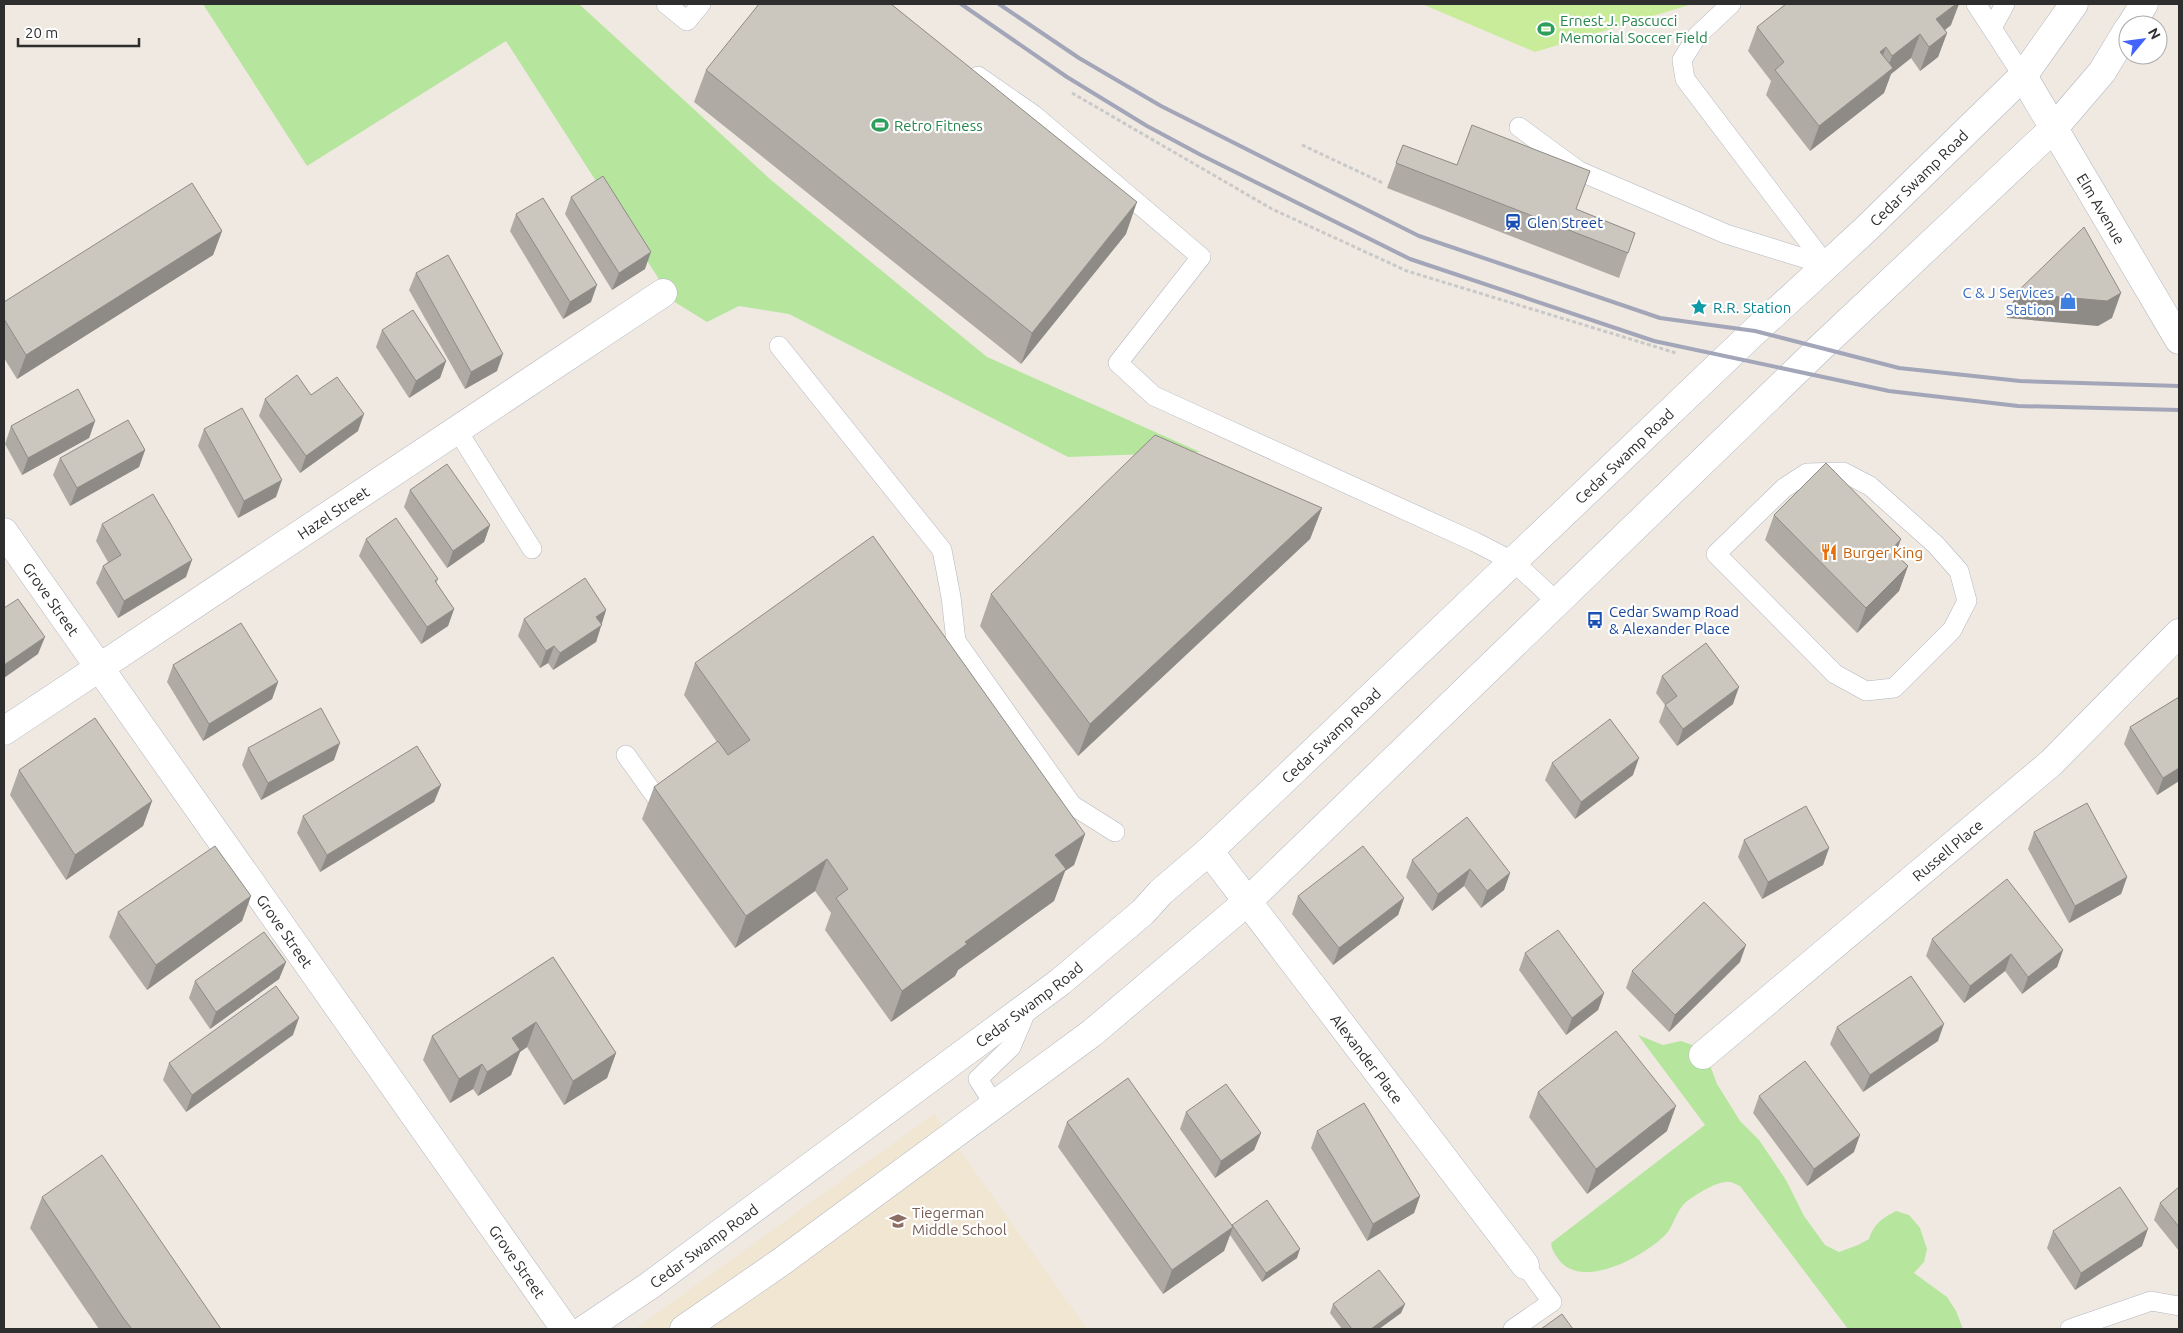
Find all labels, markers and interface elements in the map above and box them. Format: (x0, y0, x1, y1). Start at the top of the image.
place label: Ernest J. Pascucci Memorial Soccer Field (1560, 12, 1708, 46)
scale bar (18, 15, 139, 47)
north arrow (2118, 15, 2168, 65)
sports icon: Ernest J. Pascucci Memorial Soccer Field (1536, 19, 1556, 39)
text: 20 m (25, 24, 58, 41)
text: N (2145, 25, 2164, 42)
sports icon: Retro Fitness (870, 115, 890, 135)
place label: Retro Fitness (894, 117, 983, 134)
street label: Cedar Swamp Road (1866, 126, 1971, 229)
street label: Elm Avenue (2074, 170, 2129, 247)
station icon: Glen Street (1503, 212, 1523, 232)
place label: Glen Street (1527, 214, 1603, 231)
place label: C & J Services Station (1962, 284, 2054, 318)
shop icon: C & J Services Station (2058, 291, 2078, 311)
place icon: R.R. Station (1689, 297, 1709, 317)
place label: R.R. Station (1713, 299, 1791, 316)
street label: Cedar Swamp Road (1571, 405, 1677, 507)
street label: Hazel Street (294, 482, 372, 542)
restaurant icon: Burger King (1819, 542, 1839, 562)
place label: Burger King (1843, 544, 1923, 561)
street label: Grove Street (20, 559, 83, 639)
place label: Cedar Swamp Road & Alexander Place (1609, 603, 1739, 637)
bus stop icon: Cedar Swamp Road & Alexander Place (1585, 610, 1605, 630)
street label: Cedar Swamp Road (1278, 684, 1384, 786)
street label: Russell Place (1909, 816, 1986, 884)
street label: Grove Street (253, 891, 316, 971)
street label: Cedar Swamp Road (972, 958, 1086, 1050)
street label: Alexander Place (1328, 1010, 1407, 1107)
street label: Cedar Swamp Road (646, 1200, 761, 1291)
place label: Tiegerman Middle School (912, 1204, 1007, 1238)
school or university icon: Tiegerman Middle School (888, 1211, 908, 1231)
street label: Grove Street (486, 1222, 549, 1301)

